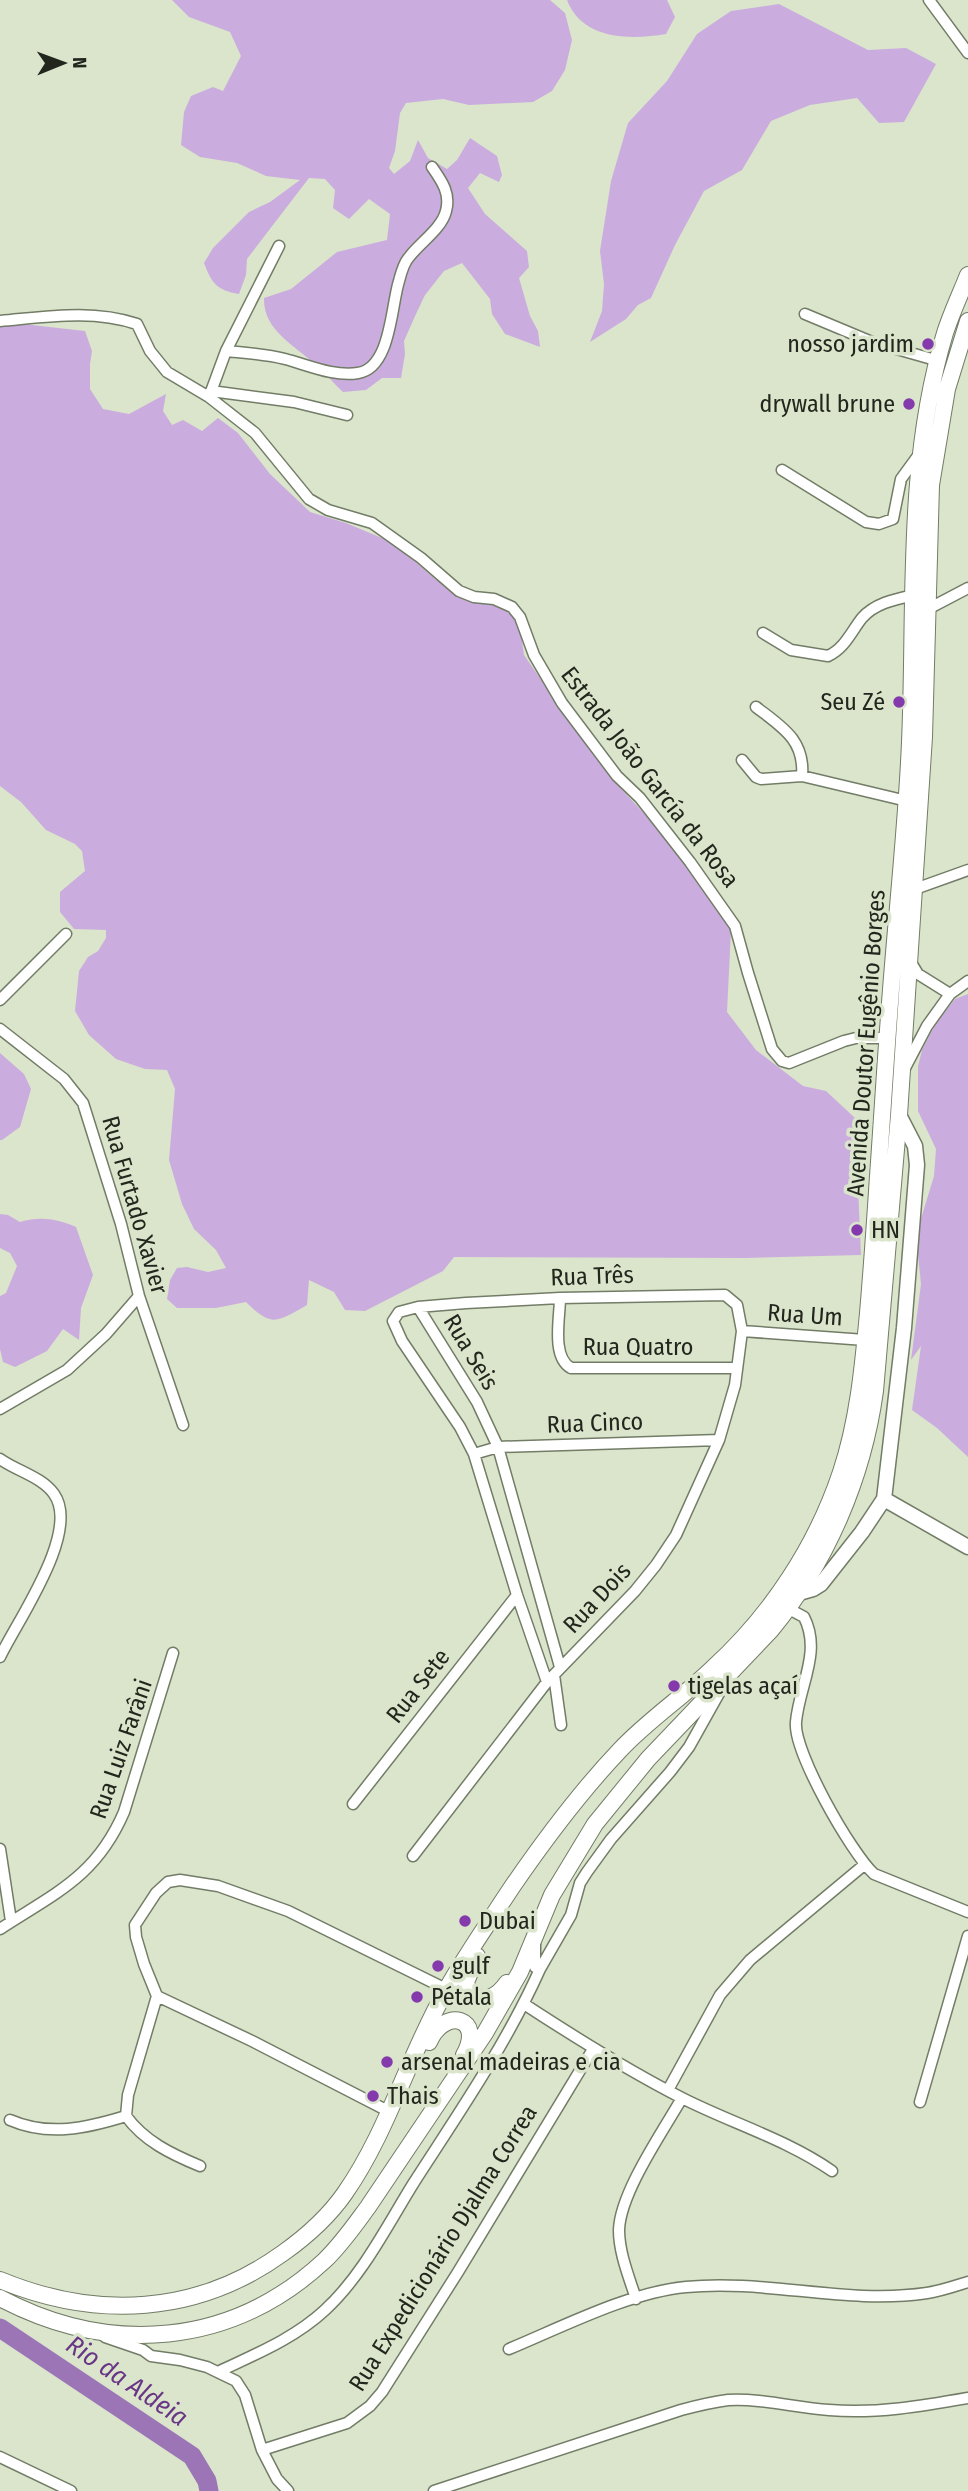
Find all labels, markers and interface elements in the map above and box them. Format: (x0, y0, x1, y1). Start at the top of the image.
north arrow (28, 28, 98, 98)
text: N (68, 57, 91, 69)
place label: nosso jardim (787, 330, 914, 358)
marker: nosso jardim (920, 336, 936, 352)
place label: drywall brune (760, 390, 895, 418)
marker: drywall brune (901, 396, 917, 412)
street label: Estrada João García da Rosa (555, 661, 745, 893)
place label: Seu Zé (820, 688, 885, 716)
marker: Seu Zé (891, 694, 907, 710)
street label: Avenida Doutor Eugênio Borges (841, 889, 891, 1197)
street label: Rua Furtado Xavier (96, 1113, 174, 1298)
place label: HN (871, 1216, 900, 1244)
marker: HN (849, 1222, 865, 1238)
street label: Rua Três (550, 1261, 634, 1291)
street label: Rua Um (766, 1298, 844, 1332)
street label: Rua Seis (438, 1309, 504, 1395)
street label: Rua Quatro (583, 1333, 693, 1361)
street label: Rua Cinco (546, 1407, 644, 1439)
street label: Rua Dois (557, 1557, 637, 1639)
street label: Rua Sete (380, 1643, 456, 1729)
place label: tigelas açaí (688, 1672, 798, 1700)
street label: Rua Luiz Farâni (84, 1675, 158, 1823)
marker: tigelas açaí (666, 1678, 682, 1694)
place label: Dubai (479, 1907, 536, 1935)
marker: Dubai (457, 1913, 473, 1929)
place label: gulf (452, 1952, 491, 1980)
marker: gulf (430, 1958, 446, 1974)
place label: Pétala (431, 1983, 492, 2011)
marker: Pétala (409, 1989, 425, 2005)
place label: arsenal madeiras e cia (401, 2048, 621, 2076)
marker: arsenal madeiras e cia (379, 2054, 395, 2070)
place label: Thais (387, 2082, 439, 2110)
marker: Thais (365, 2088, 381, 2104)
street label: Rua Expedicionário Djalma Correa (343, 2100, 543, 2396)
water label: Rio da Aldeia (60, 2329, 194, 2433)

